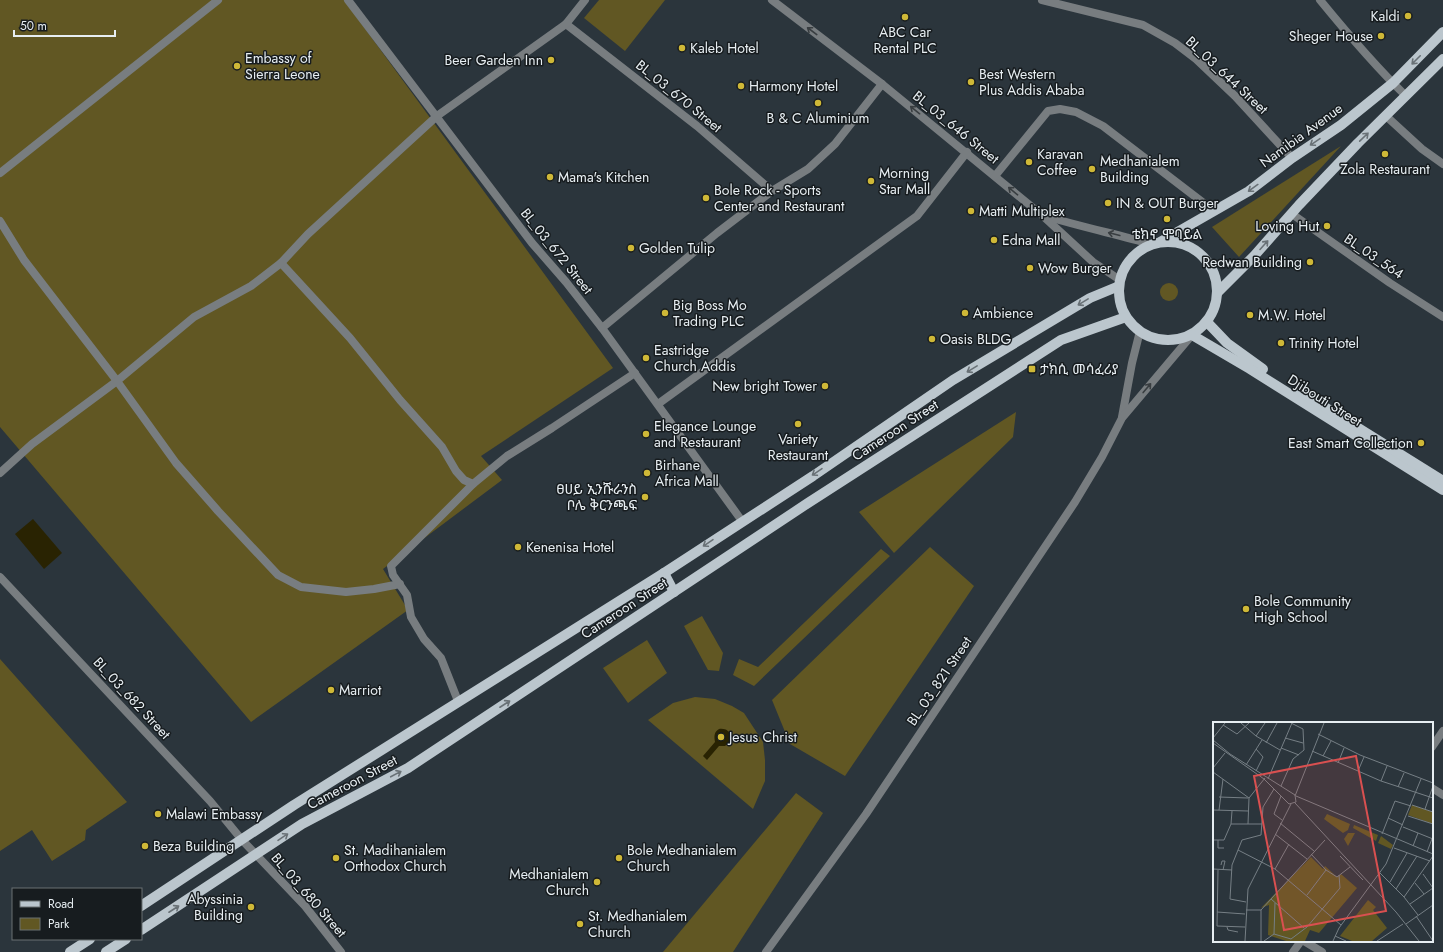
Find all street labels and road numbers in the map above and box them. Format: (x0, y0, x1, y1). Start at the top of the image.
street label: BL_03_644 Street (1181, 31, 1273, 119)
street label: BL_03_670 Street (632, 55, 727, 137)
street label: BL_03_646 Street (908, 86, 1004, 169)
street label: Namibia Avenue (1255, 98, 1347, 172)
street label: BL_03_672 Street (516, 204, 598, 299)
street label: BL_03_564 (1340, 229, 1408, 283)
street label: Djibouti Street (1284, 369, 1367, 431)
street label: Cameroon Street (848, 394, 943, 465)
street label: Cameroon Street (577, 572, 672, 643)
street label: BL_03_821 Street (902, 632, 977, 730)
street label: BL_03_682 Street (89, 653, 176, 744)
street label: Cameroon Street (303, 750, 401, 814)
street label: BL_03_680 Street (267, 848, 352, 942)

